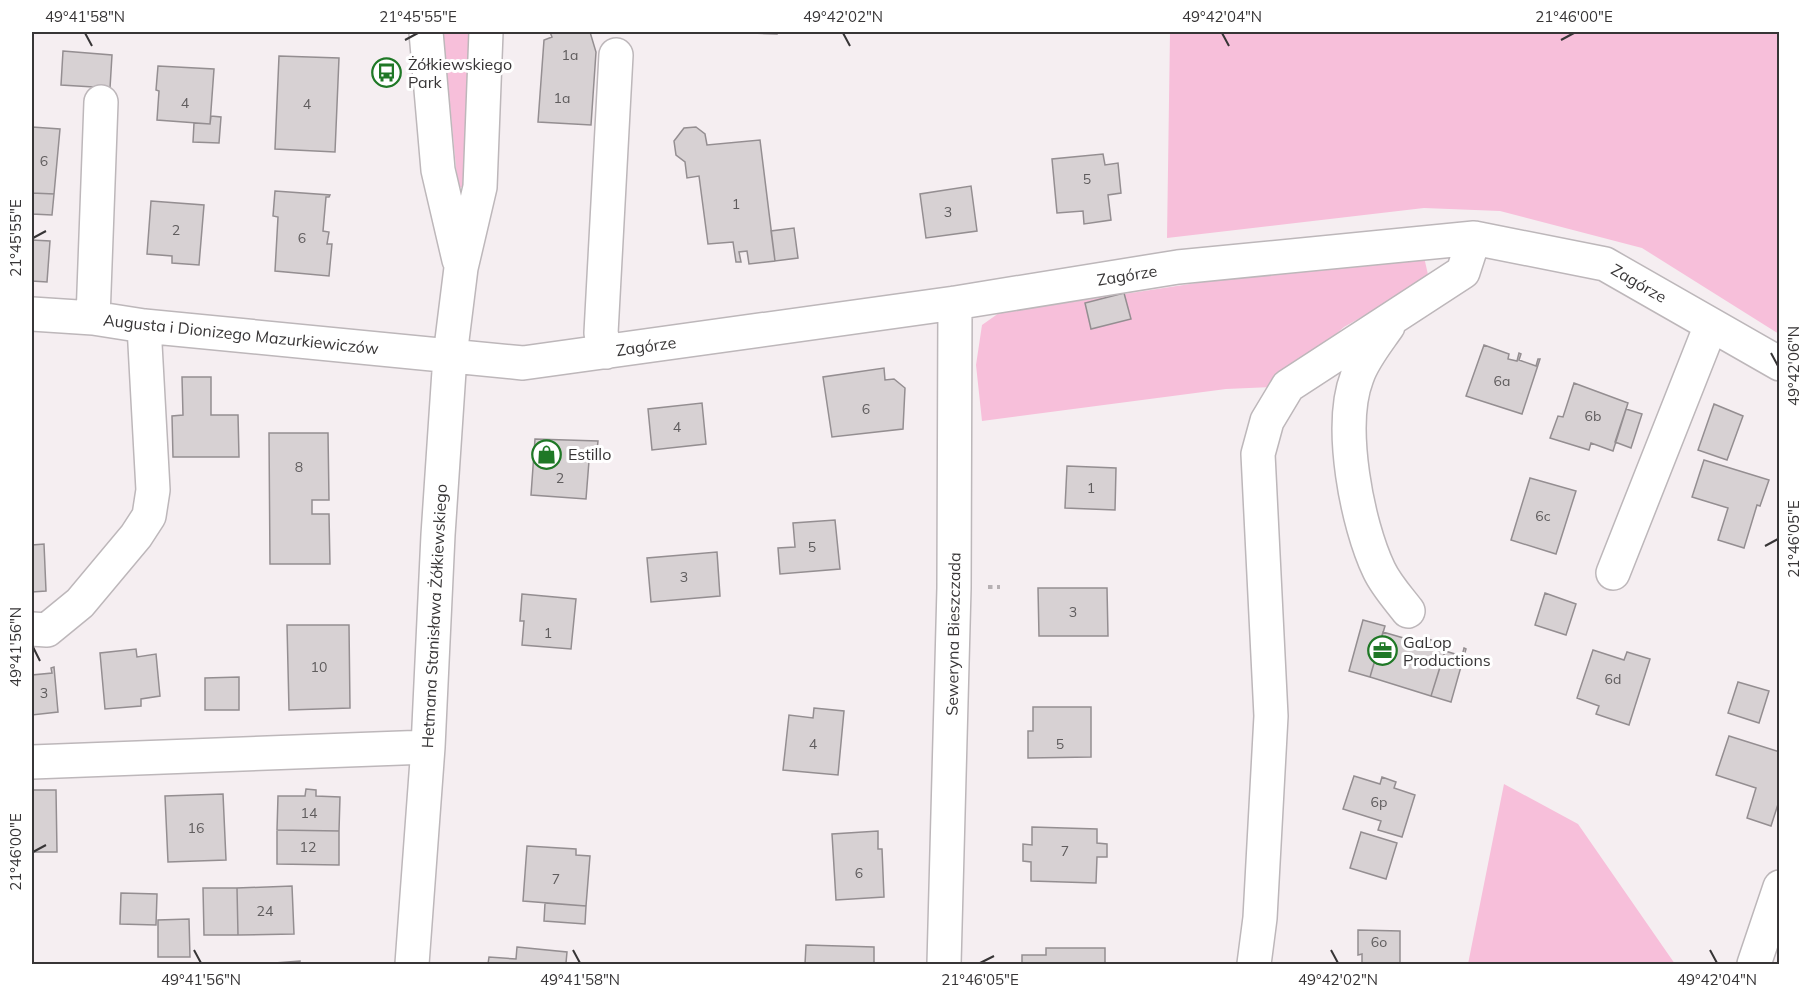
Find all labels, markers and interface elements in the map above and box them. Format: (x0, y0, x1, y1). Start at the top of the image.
text: 49°41'58"N (45, 7, 125, 26)
text: 21°45'55"E (379, 7, 457, 26)
text: 49°42'02"N (803, 7, 883, 26)
text: 49°42'04"N (1182, 7, 1262, 26)
text: 21°46'00"E (1535, 7, 1613, 26)
house number: 1a (562, 46, 578, 64)
place label: Żółkiewskiego Park (408, 54, 512, 92)
bus stop icon: Żółkiewskiego Park (371, 57, 403, 89)
house number: 1a (554, 89, 570, 107)
house number: 4 (181, 94, 190, 112)
house number: 4 (303, 95, 312, 113)
house number: 6 (40, 152, 48, 170)
house number: 5 (1083, 170, 1091, 188)
house number: 1 (732, 195, 740, 213)
text: 21°45'55"E (6, 199, 25, 277)
house number: 3 (944, 203, 952, 221)
house number: 2 (172, 221, 180, 239)
house number: 6 (298, 229, 306, 247)
street label: Zagórze (1608, 259, 1670, 307)
street label: Zagórze (1096, 260, 1158, 290)
street label: Augusta i Dionizego Mazurkiewiczów (102, 310, 380, 358)
text: 49°42'06"N (1784, 326, 1803, 406)
street label: Zagórze (615, 332, 677, 360)
house number: 6a (1494, 372, 1510, 390)
house number: 6 (862, 400, 870, 418)
house number: 6b (1585, 407, 1601, 425)
house number: 4 (673, 418, 682, 436)
shop icon: Estillo (531, 438, 563, 470)
place label: Estillo (568, 444, 611, 464)
house number: 8 (295, 458, 303, 476)
house number: 2 (556, 469, 564, 487)
house number: 1 (1087, 479, 1095, 497)
street label: Hetmana Stanisława Żółkiewskiego (417, 483, 451, 749)
text: 21°46'05"E (1784, 500, 1803, 578)
house number: 6c (1535, 507, 1551, 525)
house number: 5 (808, 538, 816, 556)
street label: Seweryna Bieszczada (942, 552, 964, 716)
house number: 3 (680, 568, 688, 586)
house number: 3 (1069, 603, 1077, 621)
text: 49°41'56"N (6, 607, 25, 687)
house number: 1 (544, 624, 552, 642)
place label: GaLop Productions (1403, 632, 1491, 670)
office icon: GaLop Productions (1366, 635, 1398, 667)
house number: 10 (311, 658, 327, 676)
house number: 6d (1605, 670, 1621, 688)
house number: 3 (40, 684, 48, 702)
house number: 4 (809, 735, 818, 753)
house number: 5 (1056, 735, 1064, 753)
house number: 6p (1371, 793, 1387, 811)
house number: 14 (301, 804, 318, 822)
text: 21°46'00"E (6, 813, 25, 891)
house number: 16 (188, 819, 204, 837)
house number: 12 (300, 838, 316, 856)
house number: 7 (1061, 842, 1069, 860)
house number: 6 (855, 864, 863, 882)
house number: 7 (552, 870, 560, 888)
house number: 24 (257, 902, 274, 920)
house number: 6o (1371, 933, 1387, 951)
text: 49°41'56"N (161, 970, 241, 989)
text: 49°41'58"N (540, 970, 620, 989)
text: 21°46'05"E (941, 970, 1019, 989)
text: 49°42'02"N (1298, 970, 1378, 989)
text: 49°42'04"N (1677, 970, 1757, 989)

